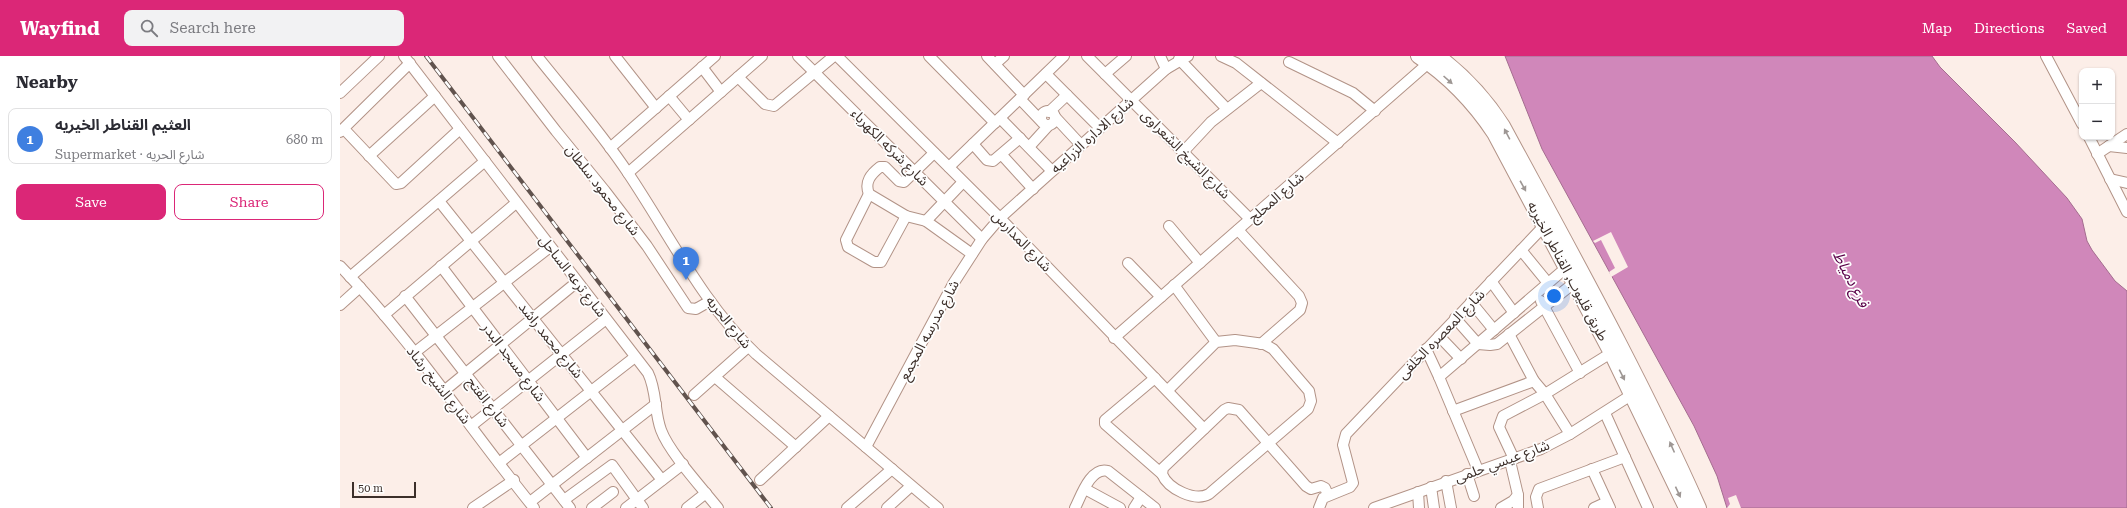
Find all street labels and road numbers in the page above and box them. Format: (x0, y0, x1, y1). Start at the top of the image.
street label: شارع الاداره الزراعيه (1047, 94, 1139, 179)
street label: شارع شركه الكهرباء (846, 105, 932, 191)
street label: شارع الشيخ الشعراوى (1136, 106, 1234, 204)
street label: شارع محمود سلطان (560, 141, 643, 240)
street label: شارع المحلج (1245, 169, 1309, 228)
street label: طريق قليوب, القناطر الخيريه (1523, 198, 1612, 344)
street label: شارع المدارس (987, 207, 1055, 277)
street label: شارع ترعه الساحل (534, 232, 610, 322)
street label: شارع مدرسه المجمع (896, 277, 965, 384)
street label: شارع المعصره الخلفى (1394, 286, 1490, 384)
street label: شارع الحريه (701, 293, 755, 353)
street label: شارع محمد راشد (513, 299, 586, 383)
street label: شارع مسجد البدر (476, 319, 549, 406)
street label: شارع الشيخ رشاد (401, 343, 474, 429)
street label: شارع الفتح (461, 374, 512, 432)
street label: شارع عيسي حلمى (1452, 436, 1553, 489)

